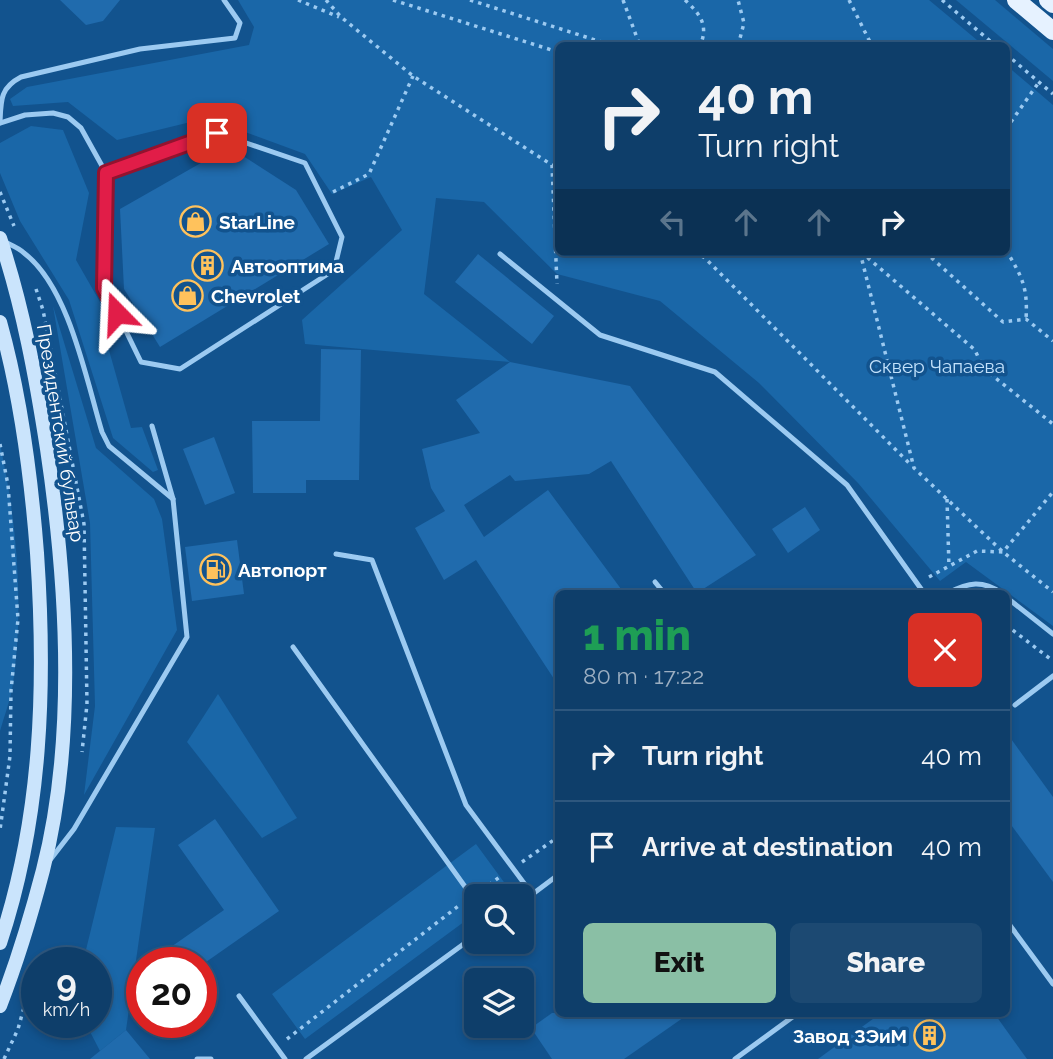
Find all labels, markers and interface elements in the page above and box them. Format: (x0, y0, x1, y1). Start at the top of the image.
text: 40 m (698, 68, 813, 125)
icon: right (583, 70, 674, 161)
pin (187, 103, 247, 163)
icon: arrive (198, 114, 236, 152)
text: Turn right (698, 127, 839, 164)
icon: left (654, 203, 692, 241)
icon: ahead (727, 203, 765, 241)
icon: ahead (800, 203, 838, 241)
icon: right (873, 203, 911, 241)
shop icon: StarLine (179, 205, 213, 239)
place label: StarLine (219, 211, 295, 233)
building icon: Автооптима (191, 249, 225, 283)
place label: Автооптима (231, 255, 344, 277)
position arrow (80, 276, 154, 350)
shop icon: Chevrolet (171, 279, 205, 313)
place label: Chevrolet (211, 285, 301, 307)
street label: Президентский бульвар (33, 322, 89, 544)
park label: Сквер Чапаева (869, 355, 1005, 377)
fuel station icon: Автопорт (198, 553, 232, 587)
place label: Автопорт (238, 559, 327, 581)
text: 1 min (583, 611, 691, 660)
button: close (908, 613, 982, 687)
text: 80 m · 17:22 (583, 662, 704, 689)
icon: right (583, 737, 621, 775)
text: Turn right (642, 741, 763, 771)
text: 40 m (921, 741, 982, 771)
icon: arrive (583, 828, 621, 866)
text: Arrive at destination (642, 832, 893, 862)
text: 40 m (921, 832, 982, 862)
map controls (464, 884, 534, 1038)
button: search (464, 884, 534, 954)
button: Exit (583, 923, 776, 1003)
button: Share (790, 923, 982, 1003)
speed limit sign: 20 (126, 947, 217, 1038)
text: 9 (56, 963, 77, 1004)
button: layers (464, 968, 534, 1038)
text: km/h (43, 999, 90, 1020)
building icon: Завод ЗЭиМ (913, 1019, 947, 1053)
place label: Завод ЗЭиМ (793, 1025, 907, 1047)

